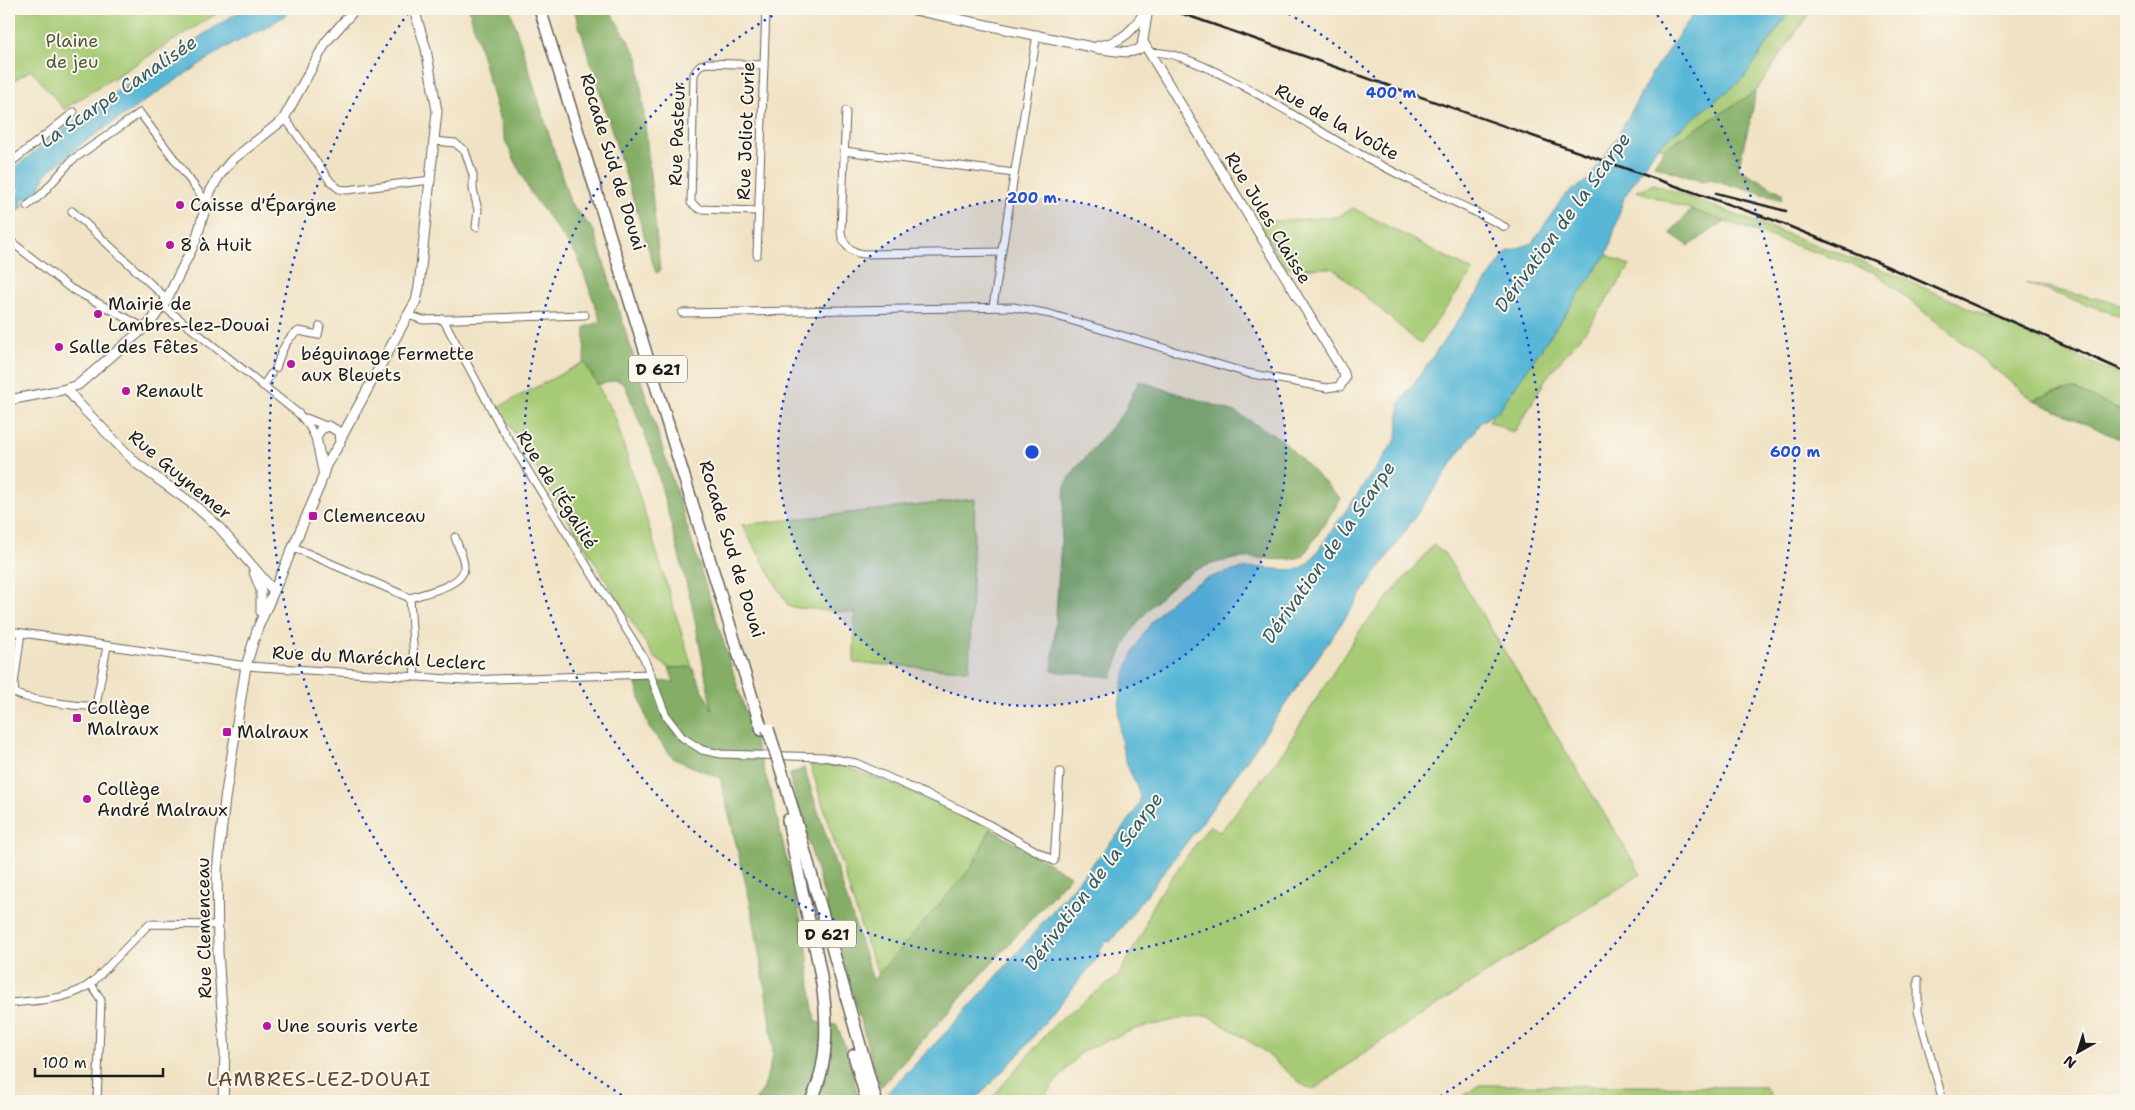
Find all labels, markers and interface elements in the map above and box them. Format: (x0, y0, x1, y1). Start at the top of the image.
water label: La Scarpe Canalisée (35, 29, 202, 153)
park label: Plaine de jeu (46, 29, 98, 74)
street label: Rue Joliot Curie (732, 61, 760, 201)
street label: Rocade Sud de Douai (575, 70, 651, 254)
street label: Rue de la Voûte (1271, 78, 1403, 166)
street label: Rue Pasteur (663, 82, 691, 186)
text: 400 m (1366, 83, 1416, 103)
water label: Dérivation de la Scarpe (1489, 127, 1636, 317)
street label: Rue Jules Claisse (1219, 148, 1317, 288)
text: 200 m (1007, 188, 1057, 208)
place label: Caisse d'Épargne (190, 193, 337, 217)
marker: Caisse d'Épargne (174, 199, 186, 211)
place label: 8 à Huit (180, 233, 252, 257)
marker: 8 à Huit (164, 239, 176, 251)
place label: Mairie de Lambres-lez-Douai (108, 292, 270, 337)
marker: Mairie de Lambres-lez-Douai (92, 308, 104, 320)
place label: Salle des Fêtes (69, 335, 199, 359)
marker: Salle des Fêtes (53, 341, 65, 353)
place label: béguinage Fermette aux Bleuets (301, 342, 474, 387)
road number: D 621 (629, 356, 687, 382)
marker: béguinage Fermette aux Bleuets (285, 358, 297, 370)
place label: Renault (136, 379, 204, 403)
marker: Renault (120, 385, 132, 397)
street label: Rue Guynemer (123, 425, 237, 525)
street label: Rue de l'Égalité (511, 426, 603, 554)
text: 600 m (1770, 442, 1820, 462)
centre of rings (1023, 443, 1041, 461)
water label: Dérivation de la Scarpe (1256, 456, 1401, 648)
street label: Rocade Sud de Douai (694, 457, 770, 641)
place label: Clemenceau (323, 504, 426, 528)
marker: Clemenceau (307, 510, 319, 522)
street label: Rue du Maréchal Leclerc (271, 640, 487, 676)
place label: Collège Malraux (87, 696, 159, 741)
marker: Collège Malraux (71, 712, 83, 724)
place label: Malraux (237, 720, 309, 744)
marker: Malraux (221, 726, 233, 738)
place label: Collège André Malraux (97, 777, 228, 822)
water label: Dérivation de la Scarpe (1018, 787, 1169, 975)
marker: Collège André Malraux (81, 793, 93, 805)
street label: Rue Clemenceau (191, 857, 217, 999)
road number: D 621 (798, 921, 856, 948)
place label: Une souris verte (277, 1014, 418, 1038)
marker: Une souris verte (261, 1020, 273, 1032)
north arrow (2052, 1028, 2102, 1078)
scale bar (35, 1045, 162, 1077)
text: N (2060, 1052, 2080, 1073)
text: 100 m (42, 1053, 87, 1073)
district label: LAMBRES-LEZ-DOUAI (207, 1066, 431, 1092)

